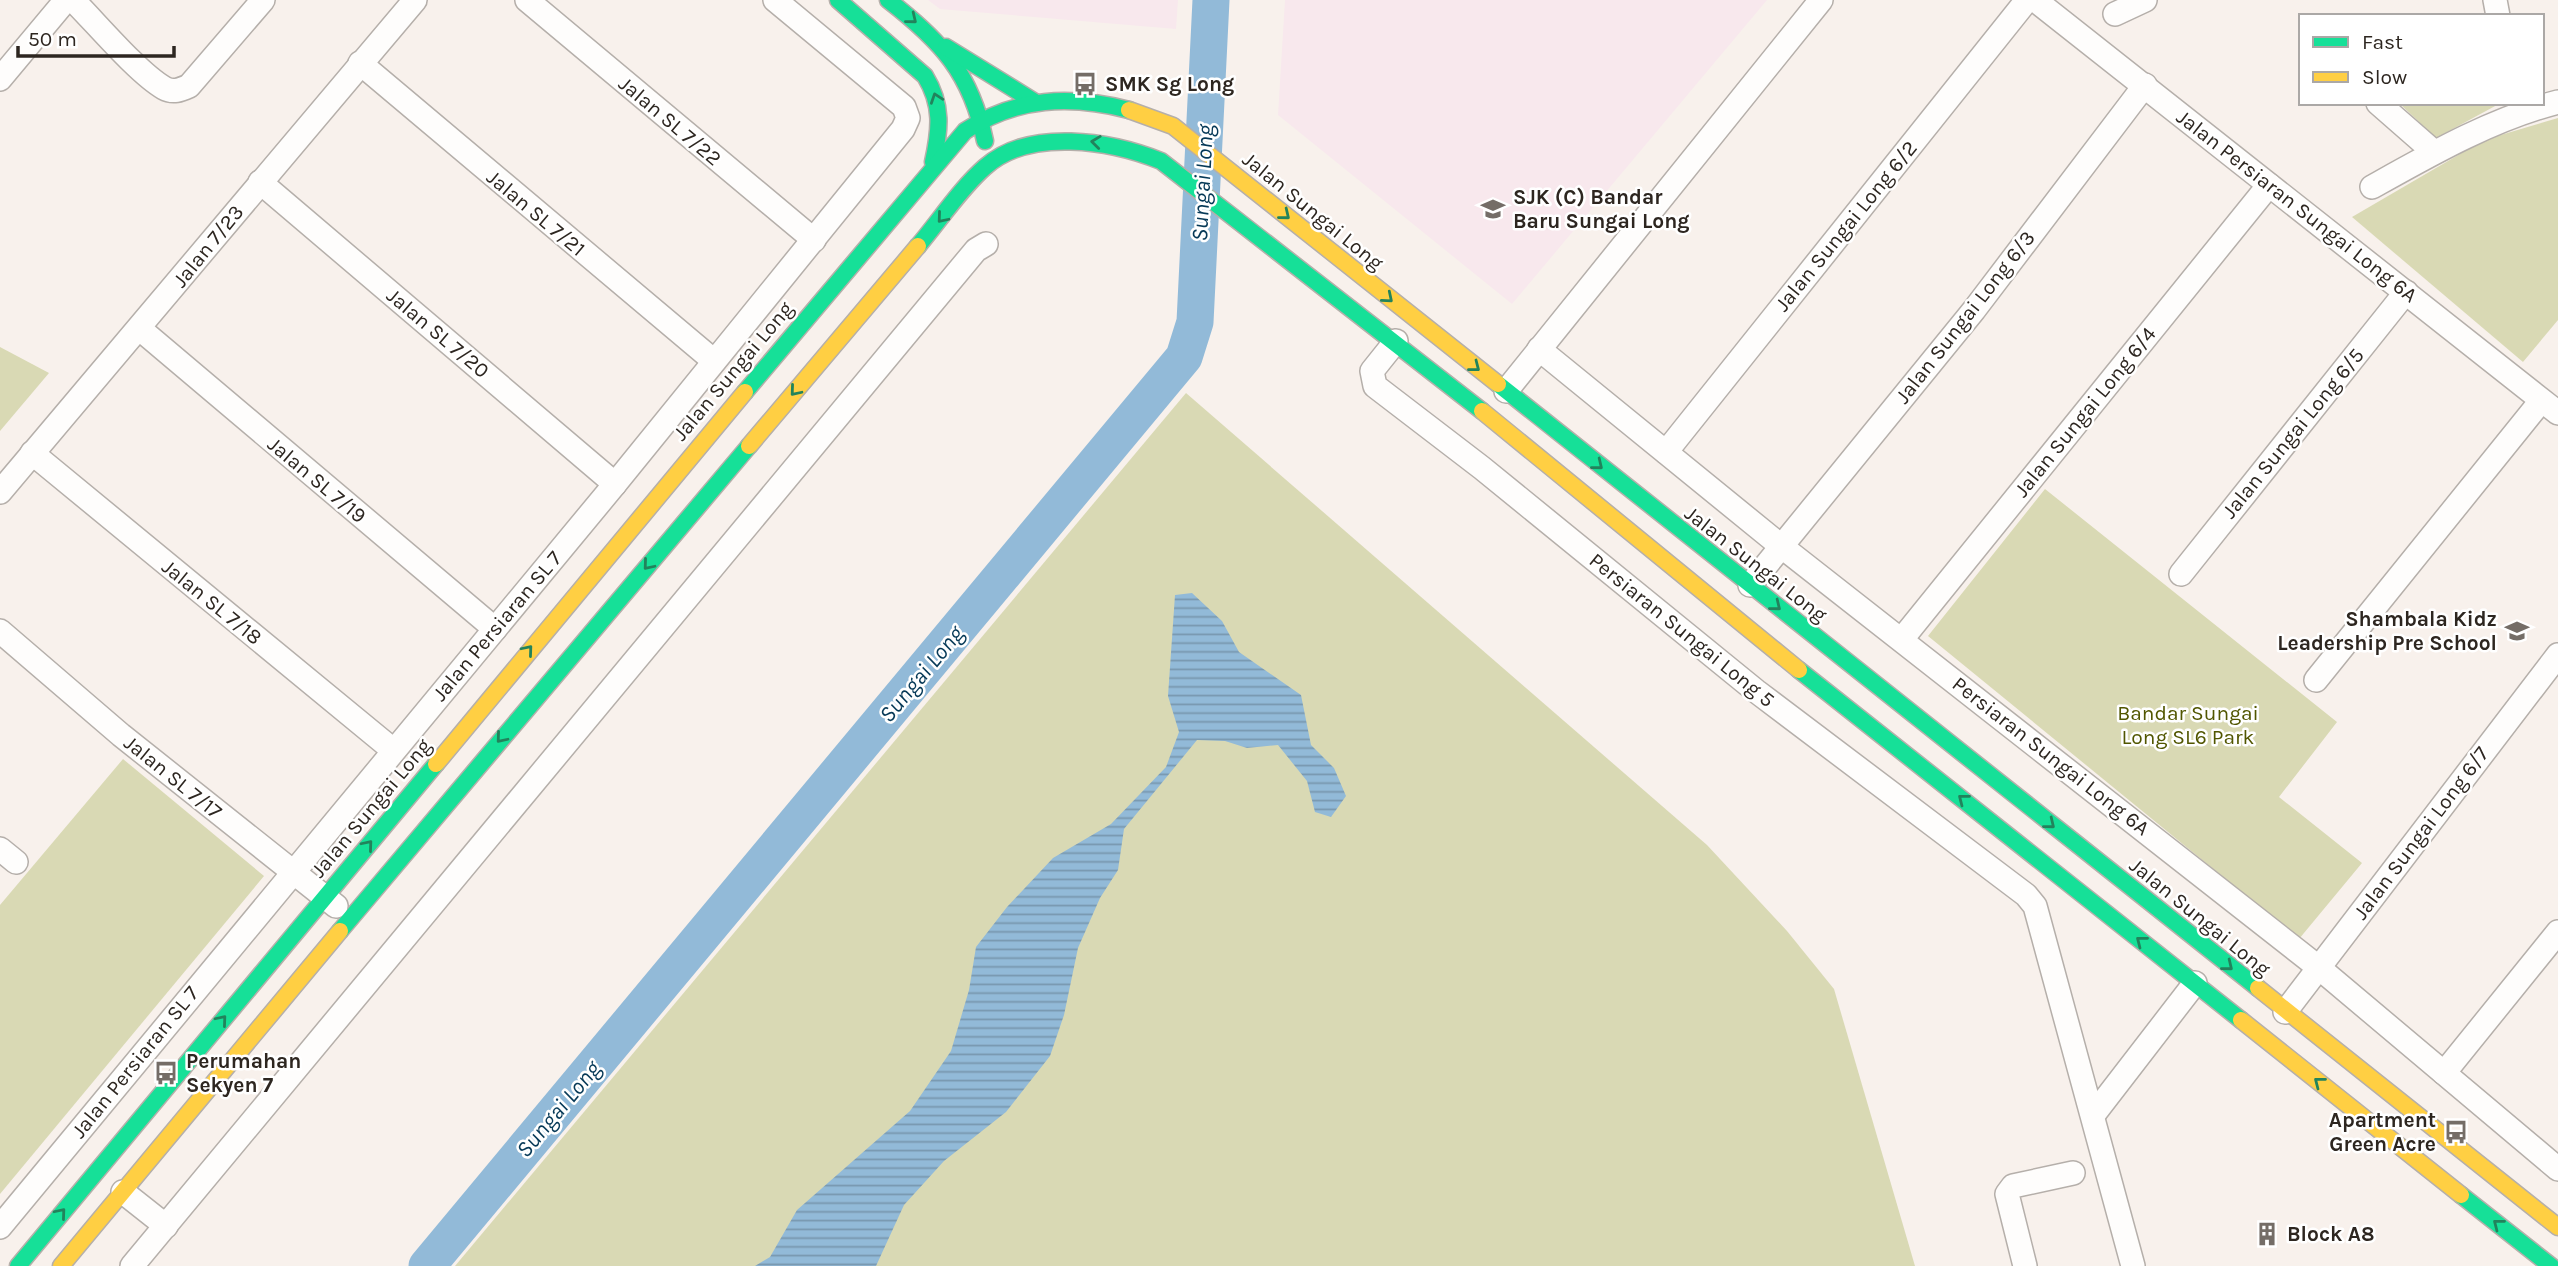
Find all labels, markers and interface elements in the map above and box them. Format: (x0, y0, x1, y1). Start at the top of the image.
one-way arrow (904, 11, 916, 24)
scale bar (18, 14, 173, 58)
legend (2299, 14, 2544, 105)
text: 50 m (28, 27, 77, 51)
text: Fast (2362, 30, 2403, 54)
text: Slow (2362, 65, 2407, 89)
bus stop icon: SMK Sg Long (1071, 70, 1099, 98)
street label: Jalan SL 7/22 (614, 71, 726, 171)
place label: SMK Sg Long (1105, 72, 1234, 96)
one-way arrow (930, 93, 944, 105)
street label: Jalan Persiaran Sungai Long 6A (2172, 105, 2422, 307)
water label: Sungai Long (1186, 123, 1219, 242)
one-way arrow (1090, 134, 1102, 149)
street label: Jalan Sungai Long 6/2 (1770, 136, 1922, 316)
street label: Jalan Sungai Long (1238, 147, 1388, 275)
street label: Jalan SL 7/21 (482, 165, 590, 261)
place label: SJK (C) Bandar Baru Sungai Long (1513, 185, 1690, 233)
school or university icon: SJK (C) Bandar Baru Sungai Long (1479, 195, 1507, 223)
street label: Jalan 7/23 (168, 200, 248, 292)
one-way arrow (1277, 206, 1289, 219)
one-way arrow (938, 210, 950, 223)
street label: Jalan Sungai Long 6/3 (1890, 226, 2040, 408)
street label: Jalan SL 7/20 (382, 283, 494, 383)
one-way arrow (1380, 290, 1393, 302)
street label: Jalan Sungai Long (668, 297, 798, 445)
street label: Jalan Sungai Long 6/4 (2009, 322, 2161, 502)
street label: Jalan Sungai Long 6/5 (2217, 343, 2369, 523)
one-way arrow (1468, 358, 1480, 371)
one-way arrow (791, 383, 803, 396)
street label: Jalan SL 7/19 (263, 432, 371, 528)
one-way arrow (1590, 456, 1602, 469)
street label: Jalan Sungai Long (1680, 501, 1832, 627)
street label: Jalan Persiaran SL 7 (427, 546, 567, 706)
street label: Persiaran Sungai Long 5 (1585, 548, 1779, 712)
street label: Jalan SL 7/18 (157, 554, 267, 650)
one-way arrow (644, 557, 656, 570)
one-way arrow (1768, 598, 1781, 611)
place label: Shambala Kidz Leadership Pre School (2277, 607, 2497, 655)
school or university icon: Shambala Kidz Leadership Pre School (2503, 617, 2531, 645)
water label: Sungai Long (873, 620, 970, 728)
one-way arrow (520, 646, 533, 658)
street label: Persiaran Sungai Long 6A (1948, 672, 2154, 840)
park label: Bandar Sungai Long SL6 Park (2117, 701, 2259, 749)
street label: Jalan SL 7/17 (119, 730, 227, 824)
one-way arrow (497, 730, 509, 743)
street label: Jalan Sungai Long (306, 734, 436, 882)
street label: Jalan Sungai Long 6/7 (2348, 742, 2494, 924)
one-way arrow (1959, 795, 1971, 808)
one-way arrow (2042, 816, 2054, 829)
one-way arrow (360, 840, 372, 853)
street label: Jalan Sungai Long (2125, 853, 2275, 981)
one-way arrow (2137, 937, 2150, 949)
one-way arrow (2219, 958, 2232, 970)
street label: Jalan Persiaran SL 7 (66, 981, 204, 1143)
one-way arrow (214, 1015, 227, 1027)
place label: Perumahan Sekyen 7 (186, 1049, 301, 1097)
water label: Sungai Long (510, 1055, 607, 1163)
bus stop icon: Perumahan Sekyen 7 (152, 1059, 180, 1087)
one-way arrow (2315, 1078, 2327, 1091)
place label: Apartment Green Acre (2329, 1108, 2436, 1156)
bus stop icon: Apartment Green Acre (2442, 1118, 2470, 1146)
one-way arrow (53, 1209, 66, 1221)
one-way arrow (2493, 1219, 2505, 1232)
building icon: Block A8 (2253, 1220, 2281, 1248)
place label: Block A8 (2287, 1222, 2374, 1246)

